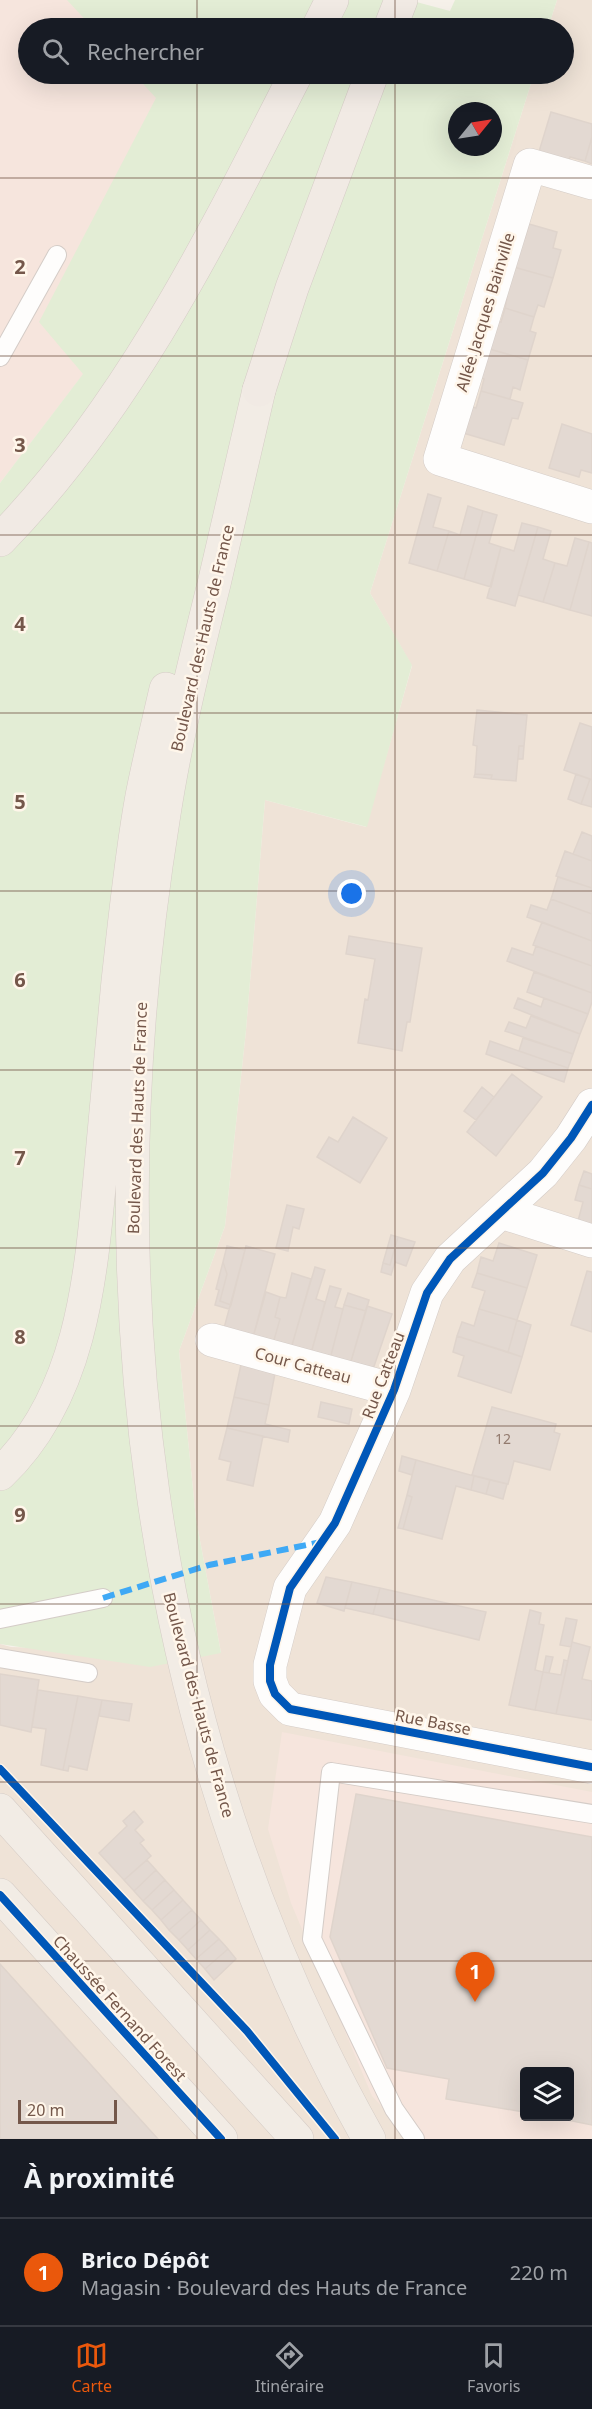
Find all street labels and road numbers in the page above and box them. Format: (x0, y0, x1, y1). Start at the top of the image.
street label: Allée Jacques Bainville (450, 230, 520, 394)
street label: Boulevard des Hauts de France (165, 522, 239, 754)
street label: Boulevard des Hauts de France (122, 1001, 152, 1235)
street label: Rue Catteau (356, 1328, 410, 1422)
street label: Cour Catteau (252, 1342, 354, 1388)
street label: Boulevard des Hauts de France (158, 1590, 240, 1820)
street label: Rue Basse (393, 1704, 473, 1740)
street label: Chaussée Fernand Forest (48, 1930, 192, 2086)

